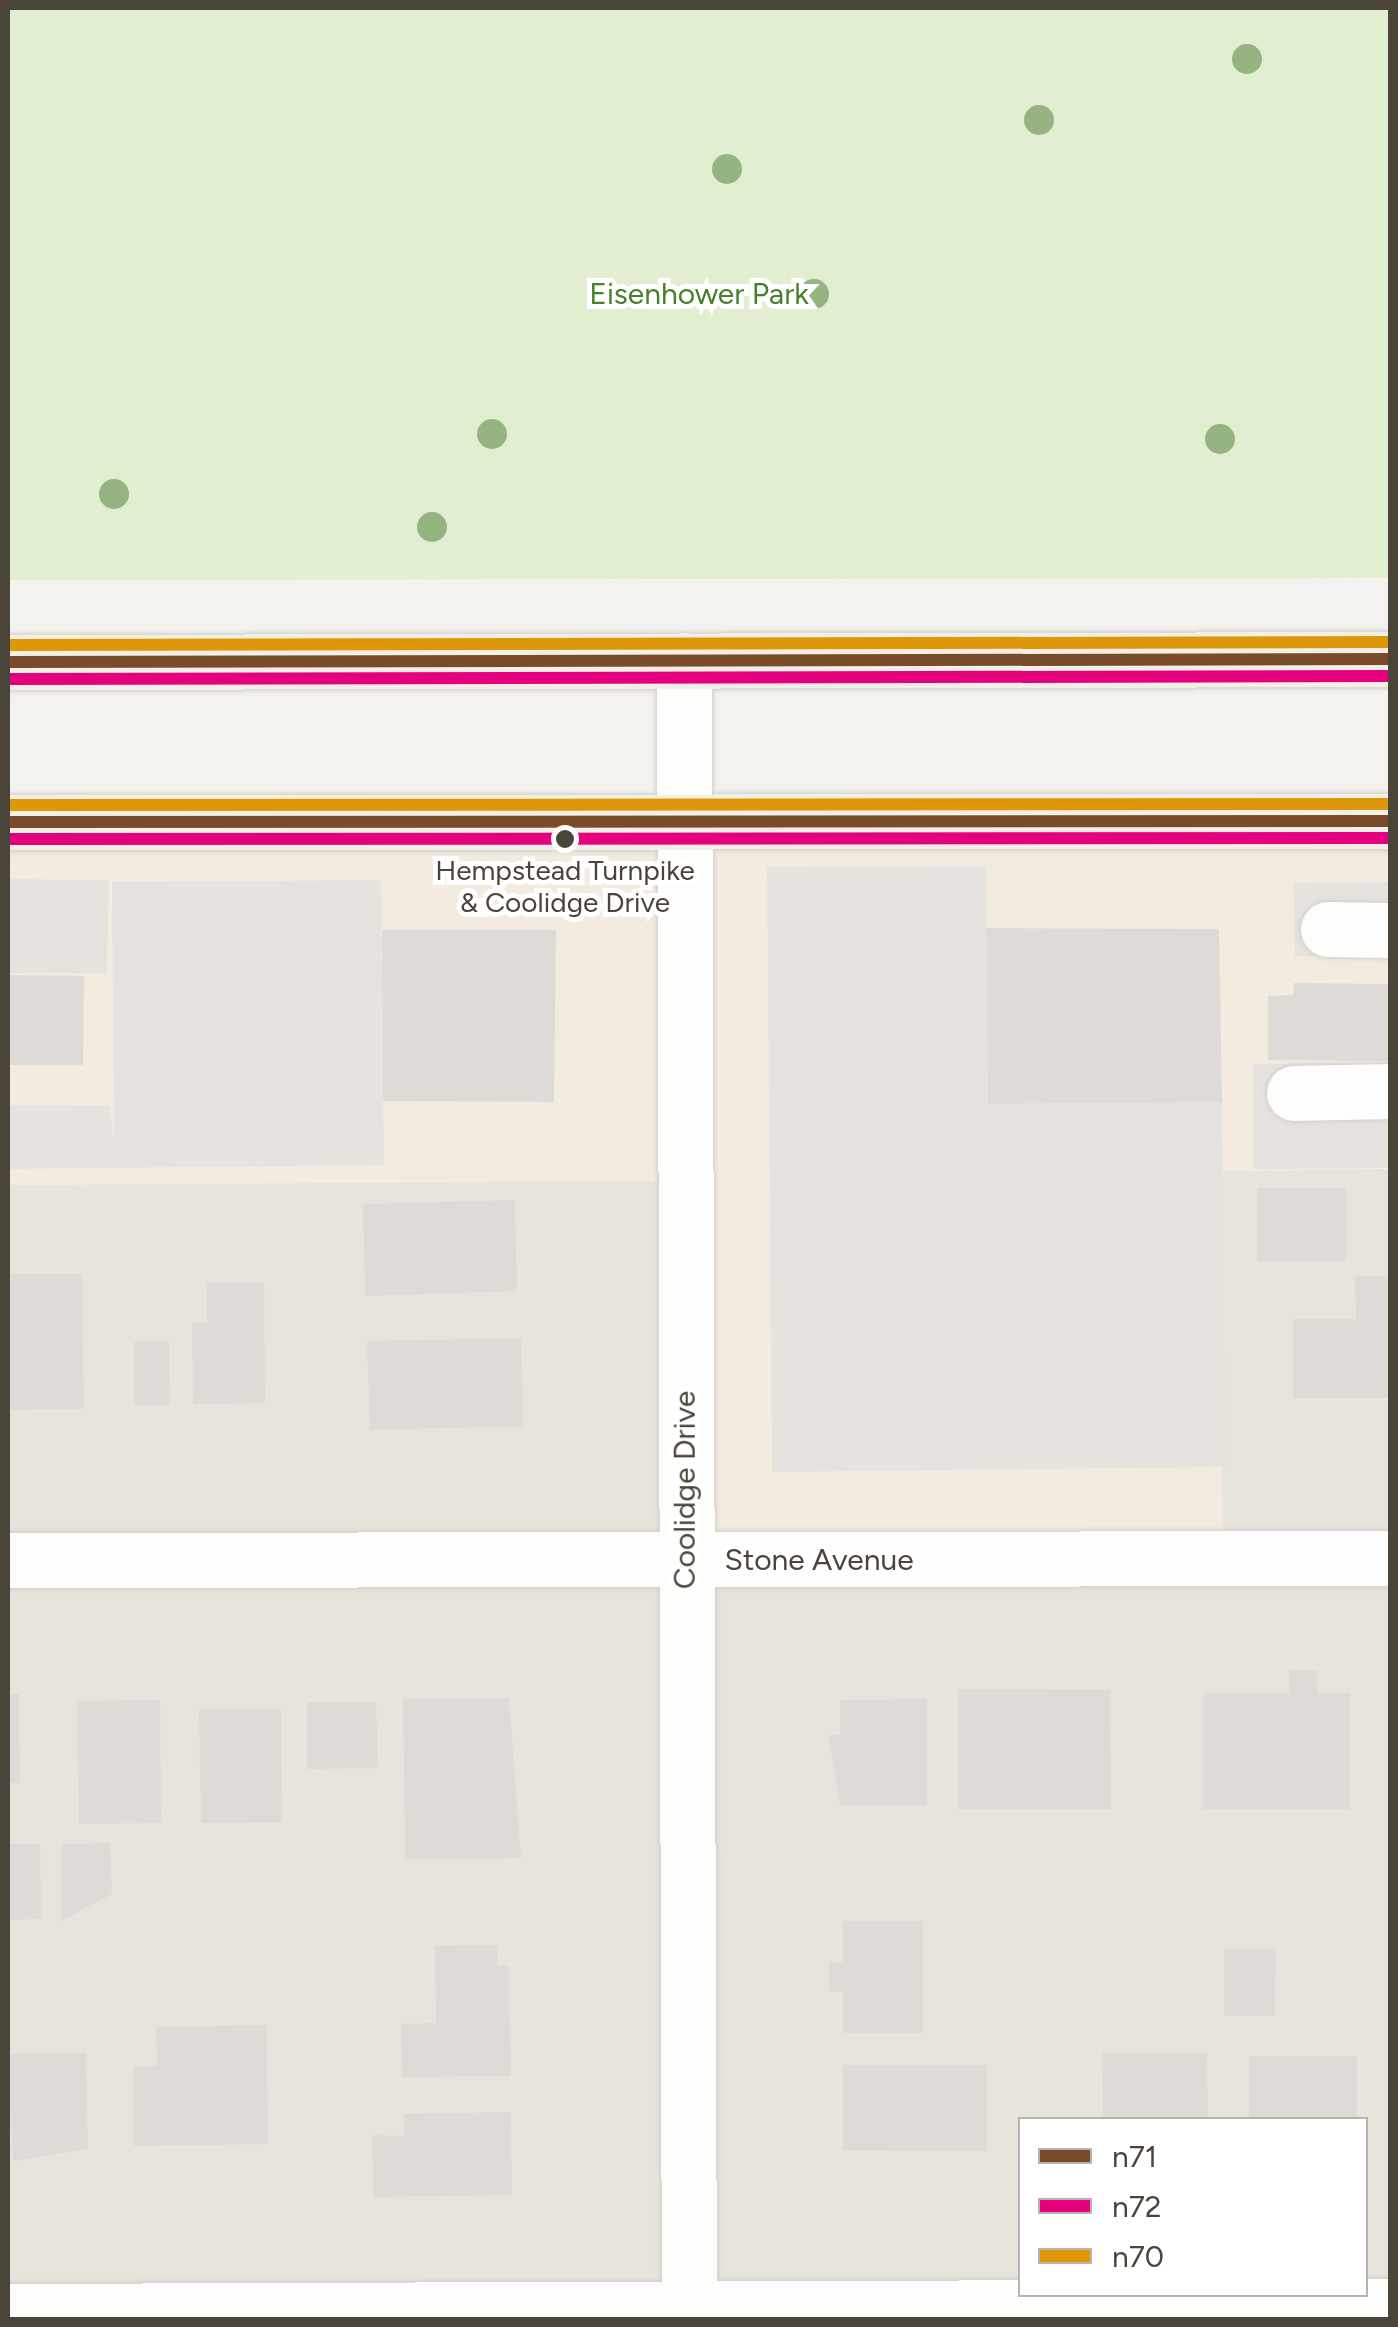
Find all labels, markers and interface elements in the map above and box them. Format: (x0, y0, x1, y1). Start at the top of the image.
park label: Eisenhower Park (589, 276, 809, 312)
marker: Hempstead Turnpike & Coolidge Drive (555, 829, 575, 849)
place label: Hempstead Turnpike & Coolidge Drive (435, 853, 695, 919)
street label: Coolidge Drive (667, 1391, 703, 1589)
street label: Stone Avenue (724, 1542, 914, 1578)
legend (1018, 2117, 1368, 2297)
text: n71 (1112, 2138, 1157, 2175)
text: n72 (1112, 2188, 1162, 2225)
text: n70 (1112, 2238, 1164, 2275)

